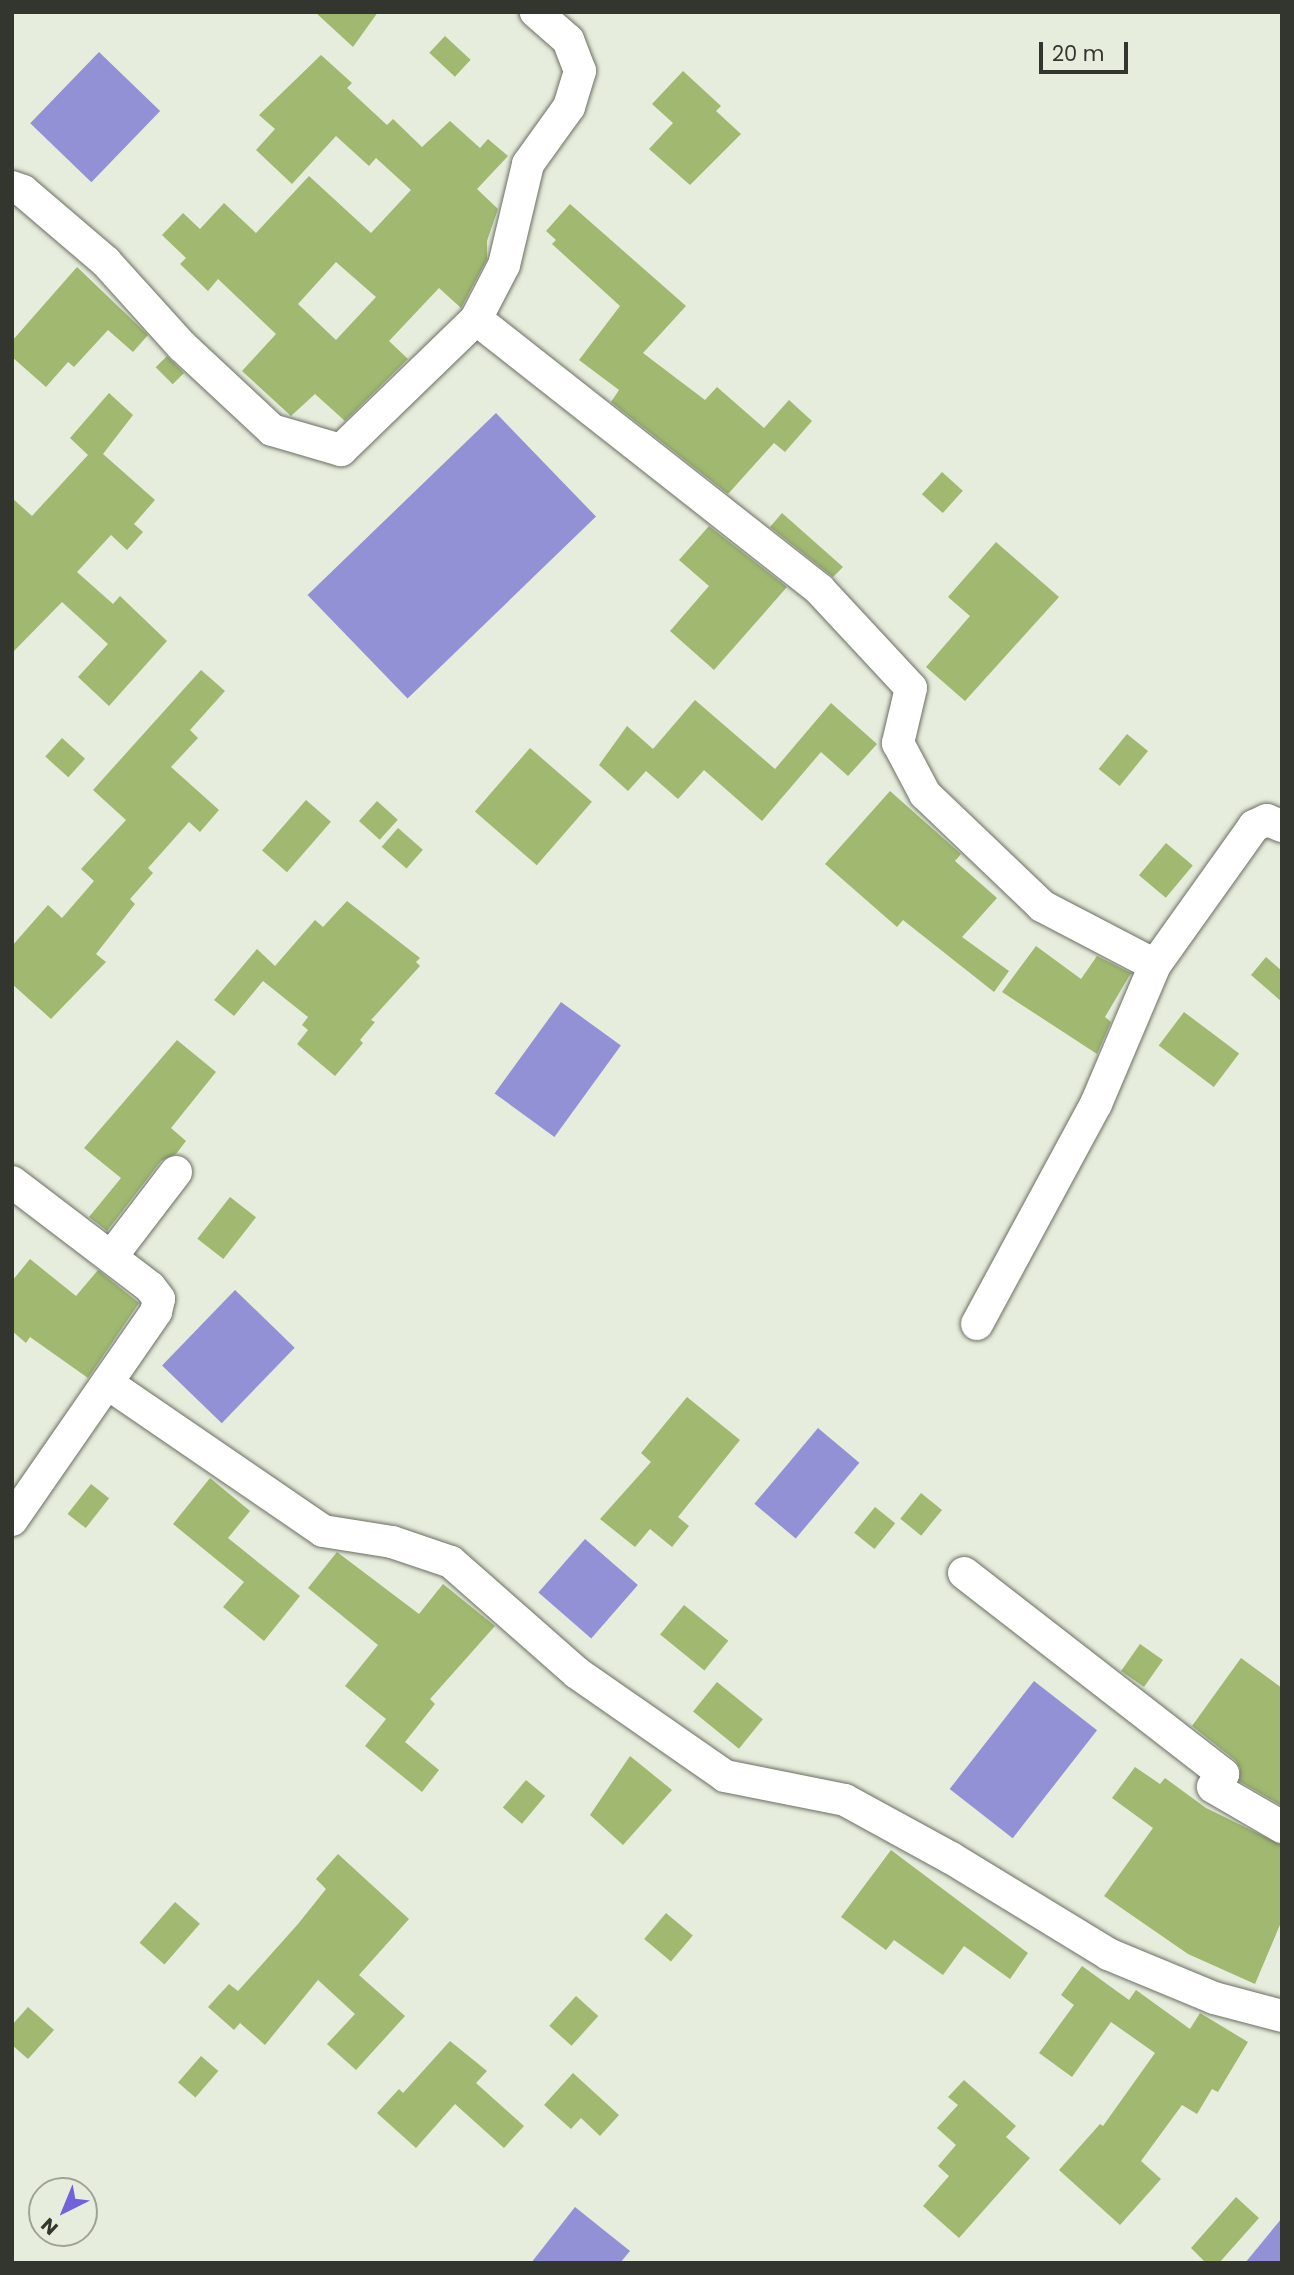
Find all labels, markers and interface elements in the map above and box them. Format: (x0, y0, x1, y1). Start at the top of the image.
scale bar (1042, 28, 1131, 72)
text: 20 m (1052, 39, 1105, 68)
north arrow (28, 2177, 98, 2247)
text: N (35, 2212, 64, 2241)

